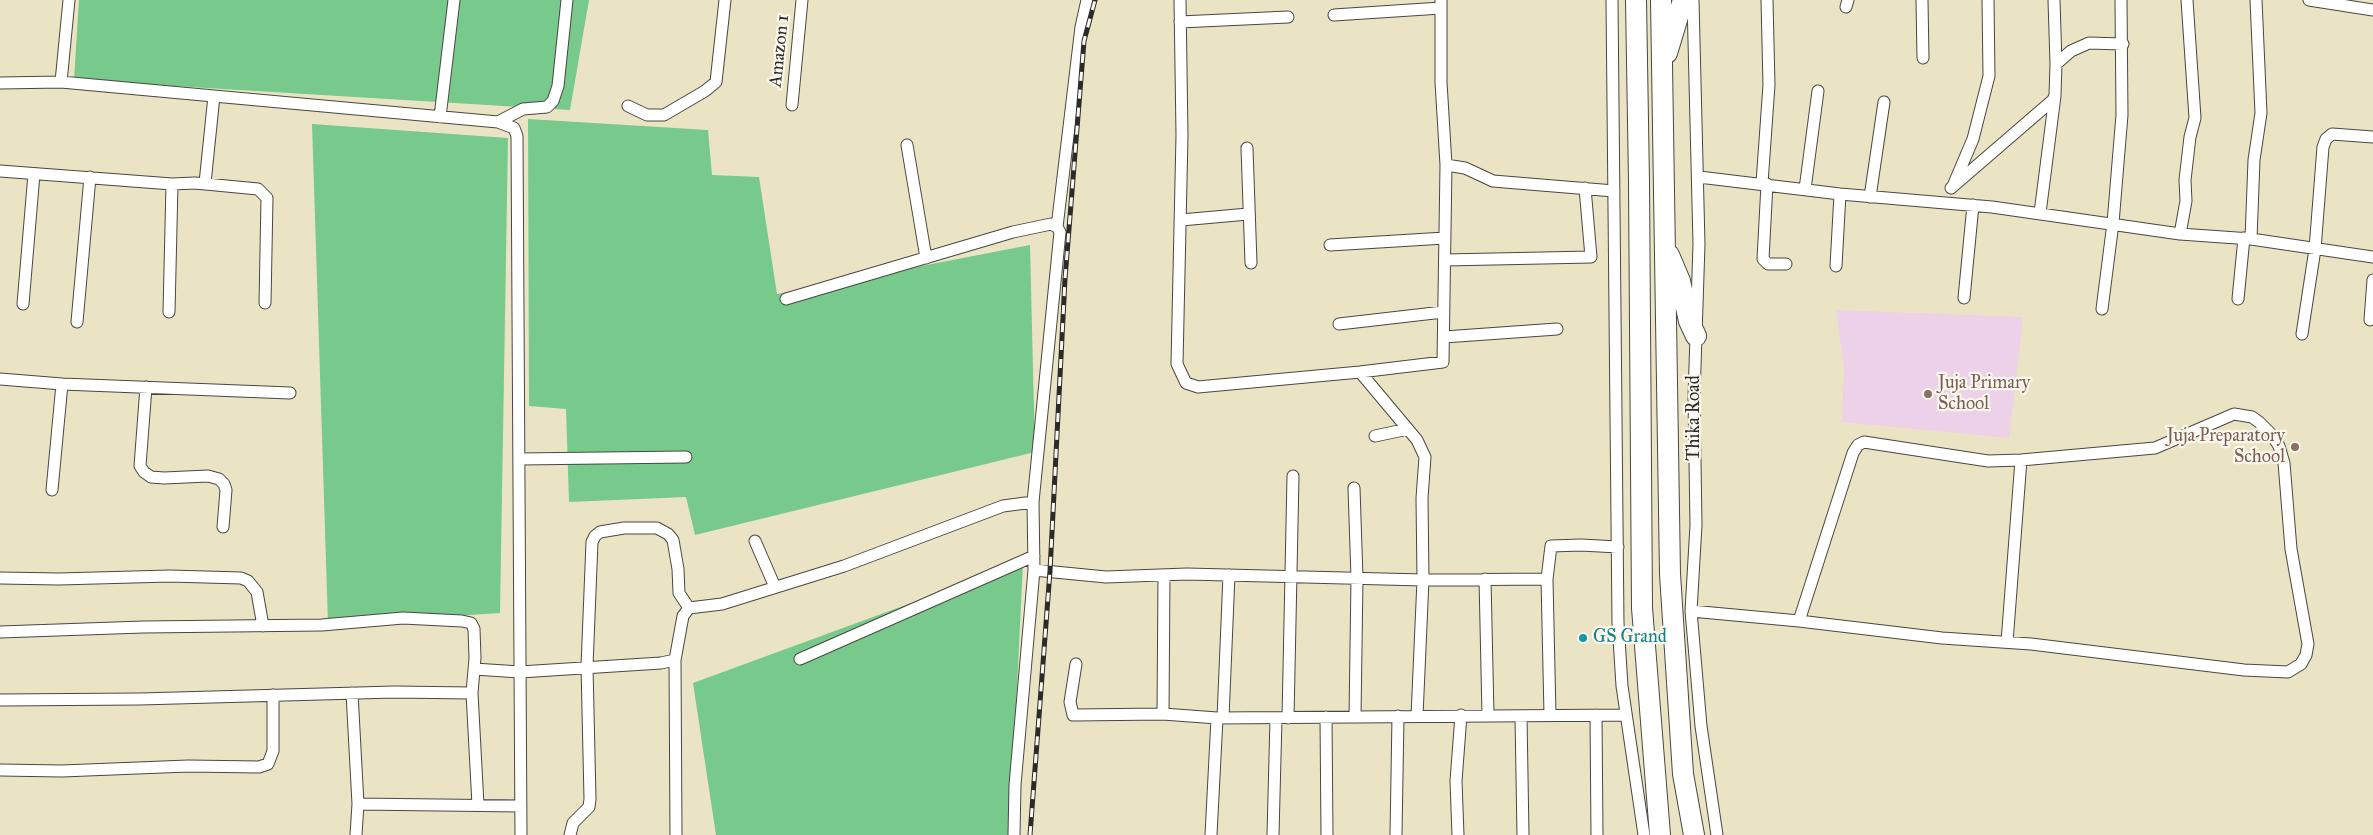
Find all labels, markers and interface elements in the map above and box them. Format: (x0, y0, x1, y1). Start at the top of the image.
street label: Amazon 1 (765, 14, 795, 88)
place label: Juja Primary School (1938, 373, 2030, 416)
street label: Thika Road (1684, 375, 1706, 461)
marker: Juja Primary School (1922, 388, 1934, 400)
place label: Juja Preparatory School (2167, 426, 2285, 468)
marker: Juja Preparatory School (2289, 441, 2301, 453)
place label: GS Grand (1593, 627, 1667, 649)
marker: GS Grand (1577, 632, 1589, 644)

